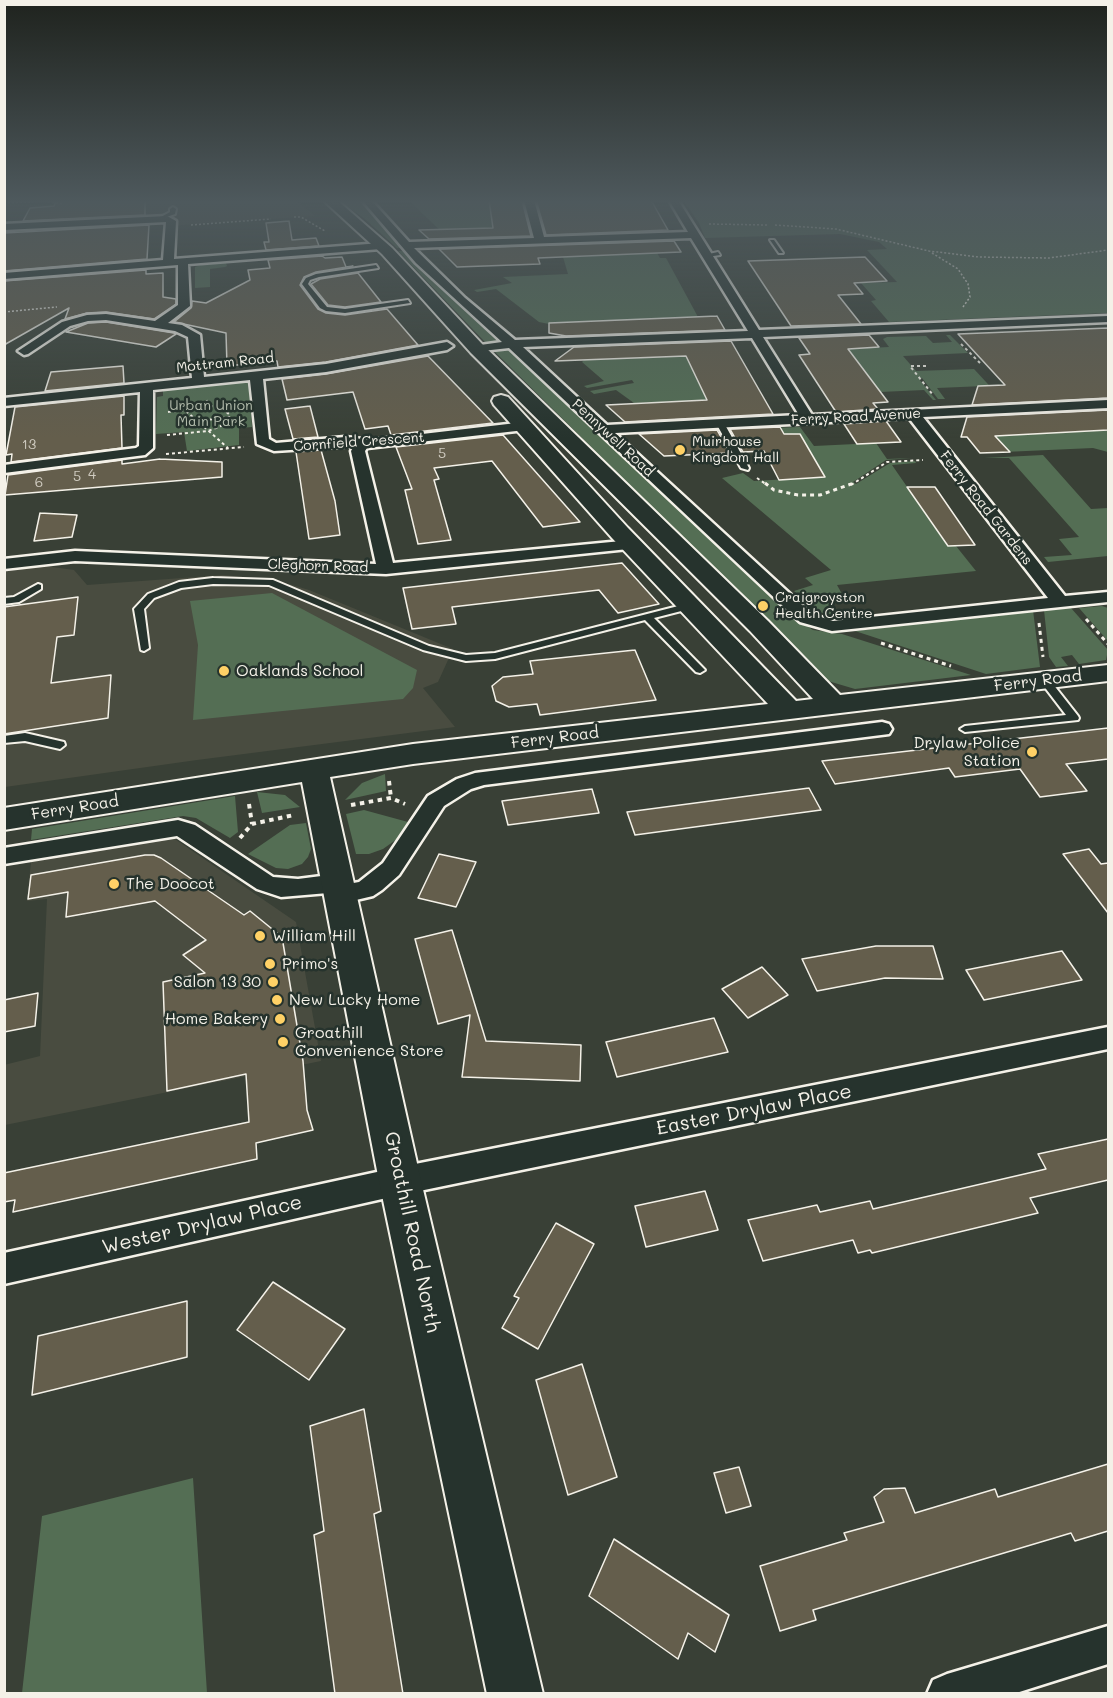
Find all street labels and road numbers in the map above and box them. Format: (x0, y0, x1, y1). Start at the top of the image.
street label: Mottram Road (175, 350, 275, 376)
street label: Pennywell Road (569, 396, 657, 480)
street label: Ferry Road Avenue (791, 405, 921, 429)
street label: Cornfield Crescent (293, 429, 425, 455)
street label: Ferry Road Gardens (936, 448, 1036, 568)
street label: Cleghorn Road (267, 556, 369, 576)
street label: Ferry Road (993, 666, 1083, 696)
street label: Ferry Road (510, 723, 600, 753)
street label: Ferry Road (30, 792, 120, 824)
street label: Easter Drylaw Place (654, 1079, 854, 1141)
street label: Groathill Road North (379, 1129, 445, 1335)
street label: Wester Drylaw Place (100, 1190, 304, 1260)

